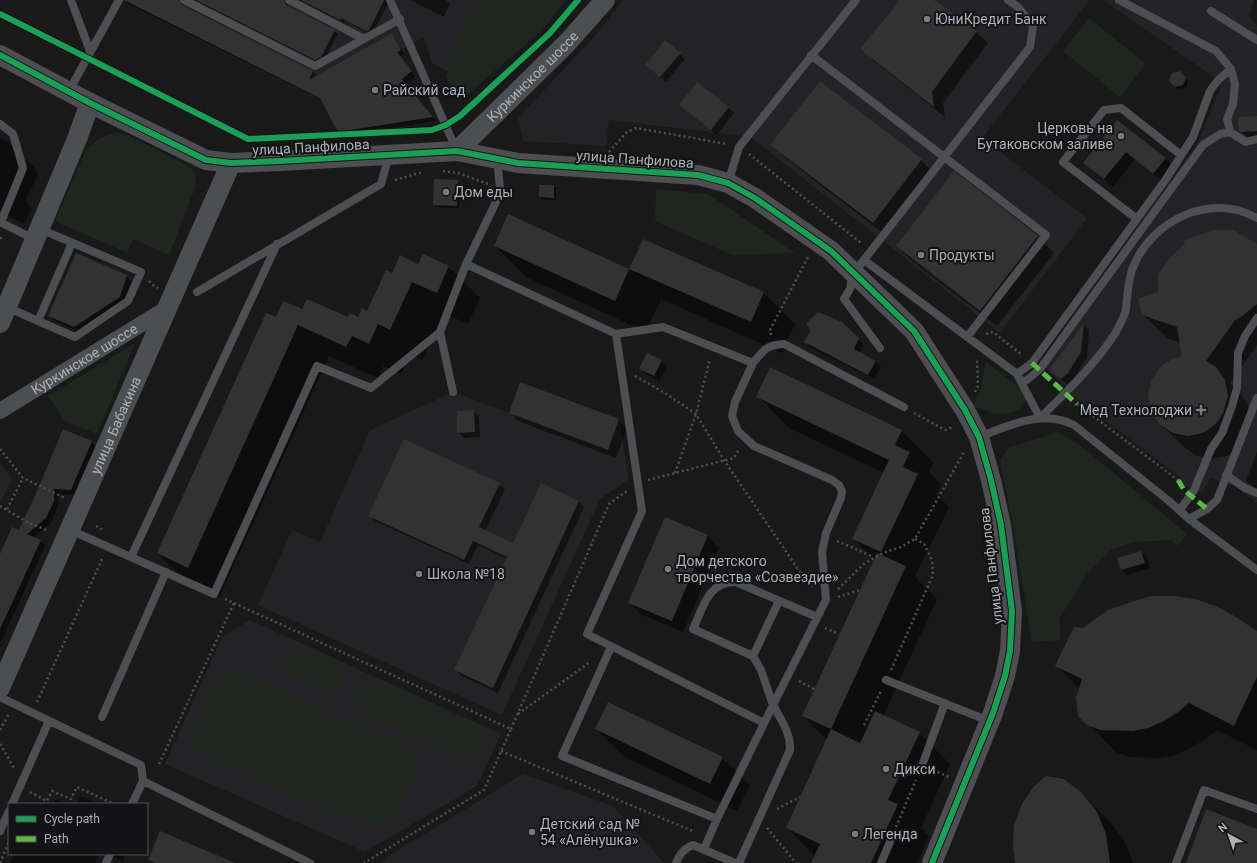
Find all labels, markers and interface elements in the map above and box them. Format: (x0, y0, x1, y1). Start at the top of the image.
place label: ЮниКредит Банк (935, 11, 1047, 27)
marker: ЮниКредит Банк (922, 14, 932, 24)
street label: Куркинское шоссе (483, 28, 582, 125)
place label: Райский сад (383, 82, 466, 98)
marker: Райский сад (370, 85, 380, 95)
place label: Церковь на Бутаковском заливе (977, 120, 1113, 152)
marker: Церковь на Бутаковском заливе (1116, 131, 1126, 141)
street label: улица Панфилова (252, 136, 370, 158)
street label: улица Панфилова (576, 147, 694, 171)
place label: Дом еды (454, 184, 513, 200)
marker: Дом еды (441, 187, 451, 197)
place label: Продукты (929, 247, 995, 263)
marker: Продукты (916, 250, 926, 260)
street label: Куркинское шоссе (28, 320, 140, 398)
street label: улица Бабакина (87, 374, 144, 477)
place label: Мед Технолоджи (1080, 402, 1192, 418)
marker: Мед Технолоджи (1195, 404, 1207, 416)
street label: улица Панфилова (976, 507, 1006, 625)
place label: Дом детского творчества «Созвездие» (676, 553, 839, 585)
marker: Дом детского творчества «Созвездие» (663, 564, 673, 574)
place label: Школа №18 (427, 566, 505, 582)
marker: Школа №18 (414, 569, 424, 579)
place label: Дикси (894, 761, 935, 777)
marker: Дикси (881, 764, 891, 774)
legend (8, 803, 148, 855)
text: Cycle path (44, 812, 100, 826)
north arrow (1209, 815, 1249, 855)
place label: Детский сад № 54 «Алёнушка» (540, 816, 640, 848)
text: N (1216, 820, 1230, 835)
place label: Легенда (863, 826, 918, 842)
marker: Детский сад № 54 «Алёнушка» (527, 827, 537, 837)
marker: Легенда (850, 829, 860, 839)
text: Path (44, 832, 69, 846)

